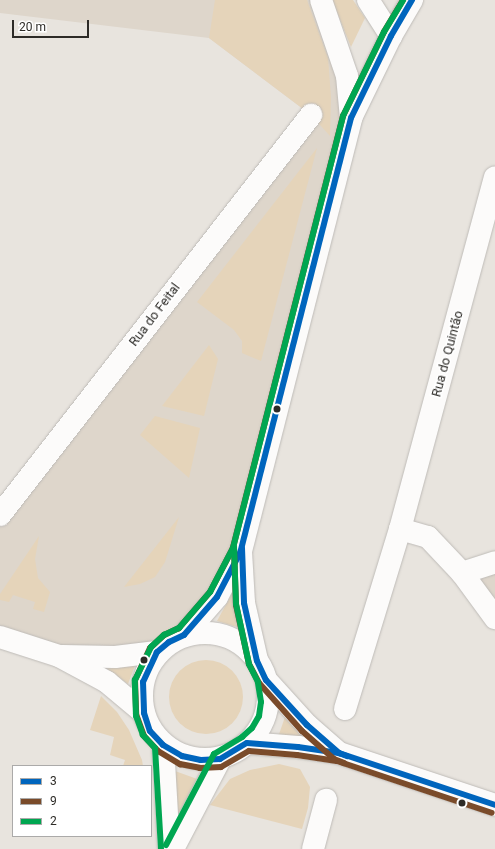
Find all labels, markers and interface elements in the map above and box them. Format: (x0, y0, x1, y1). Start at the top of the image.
scale bar (14, 12, 91, 38)
text: 20 m (19, 20, 46, 34)
street label: Rua do Feital (126, 280, 184, 350)
street label: Rua do Quintão (429, 309, 467, 399)
unlabelled marker (272, 404, 282, 414)
unlabelled marker (139, 655, 149, 665)
legend (12, 765, 152, 837)
text: 3 (50, 774, 57, 788)
text: 9 (50, 794, 57, 808)
unlabelled marker (457, 798, 467, 808)
text: 2 (50, 814, 57, 828)

